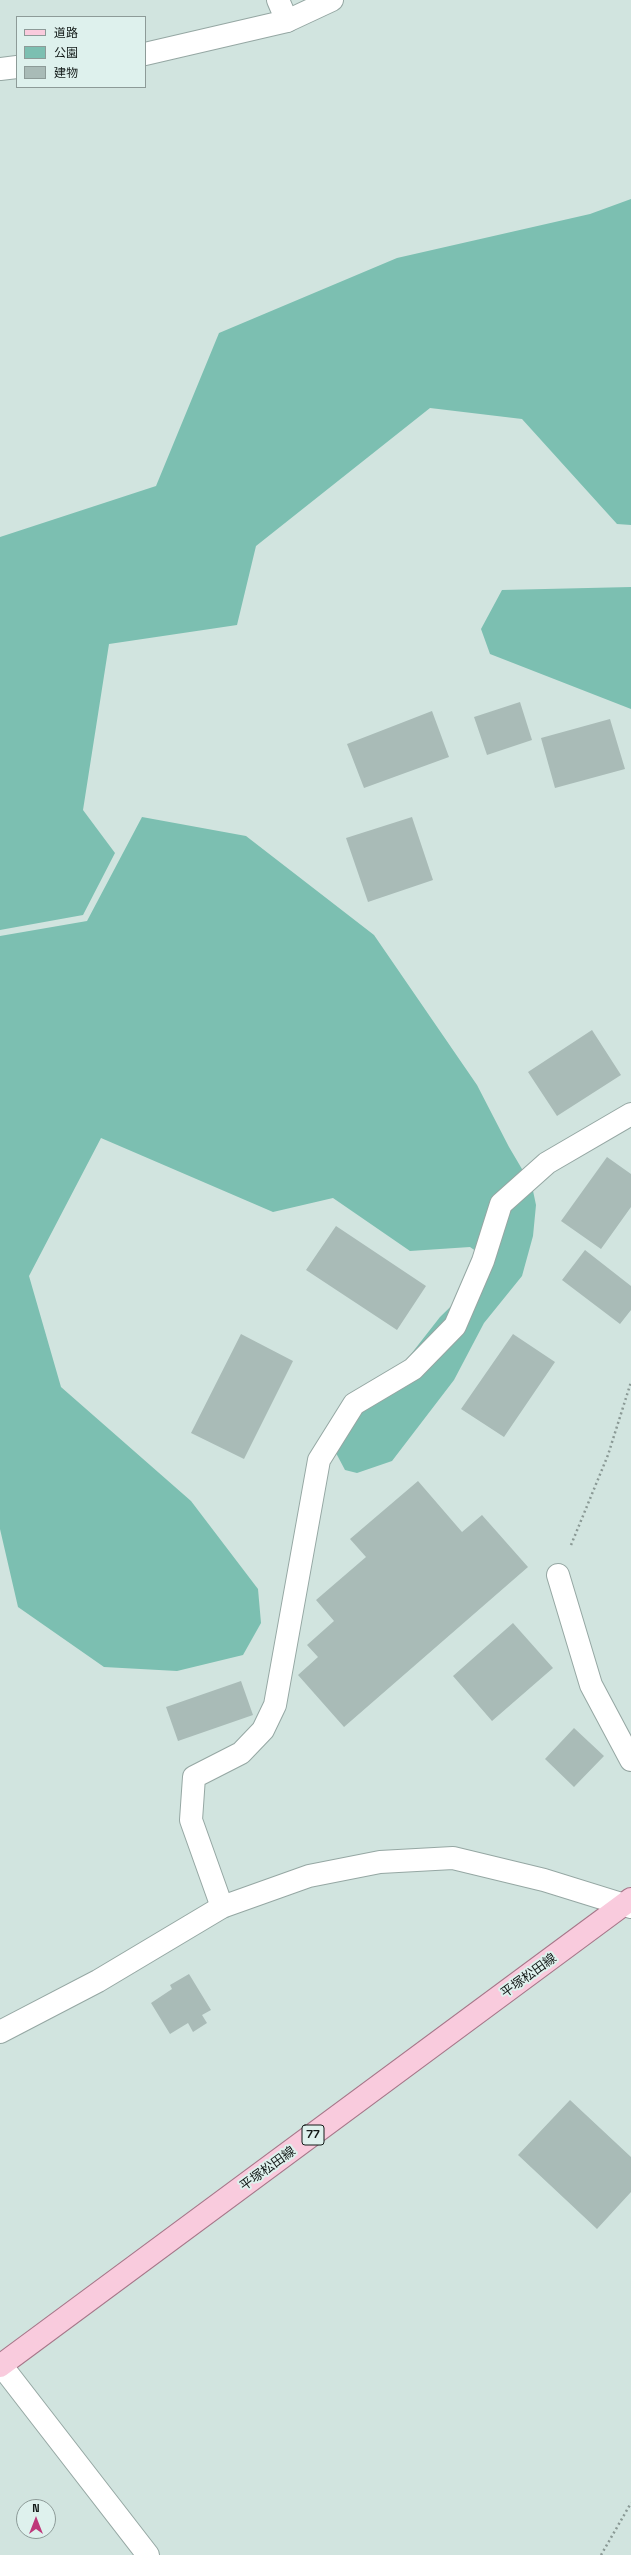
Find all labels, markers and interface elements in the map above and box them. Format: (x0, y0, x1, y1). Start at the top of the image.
legend (16, 16, 146, 88)
text: 道路 (54, 25, 78, 41)
text: 公園 (54, 45, 78, 61)
text: 建物 (54, 65, 78, 81)
street label: 平塚松田線 (498, 1951, 560, 2001)
road number: 77 (302, 2125, 324, 2145)
street label: 平塚松田線 (237, 2144, 299, 2194)
north arrow (16, 2499, 56, 2539)
text: N (32, 2501, 40, 2515)

